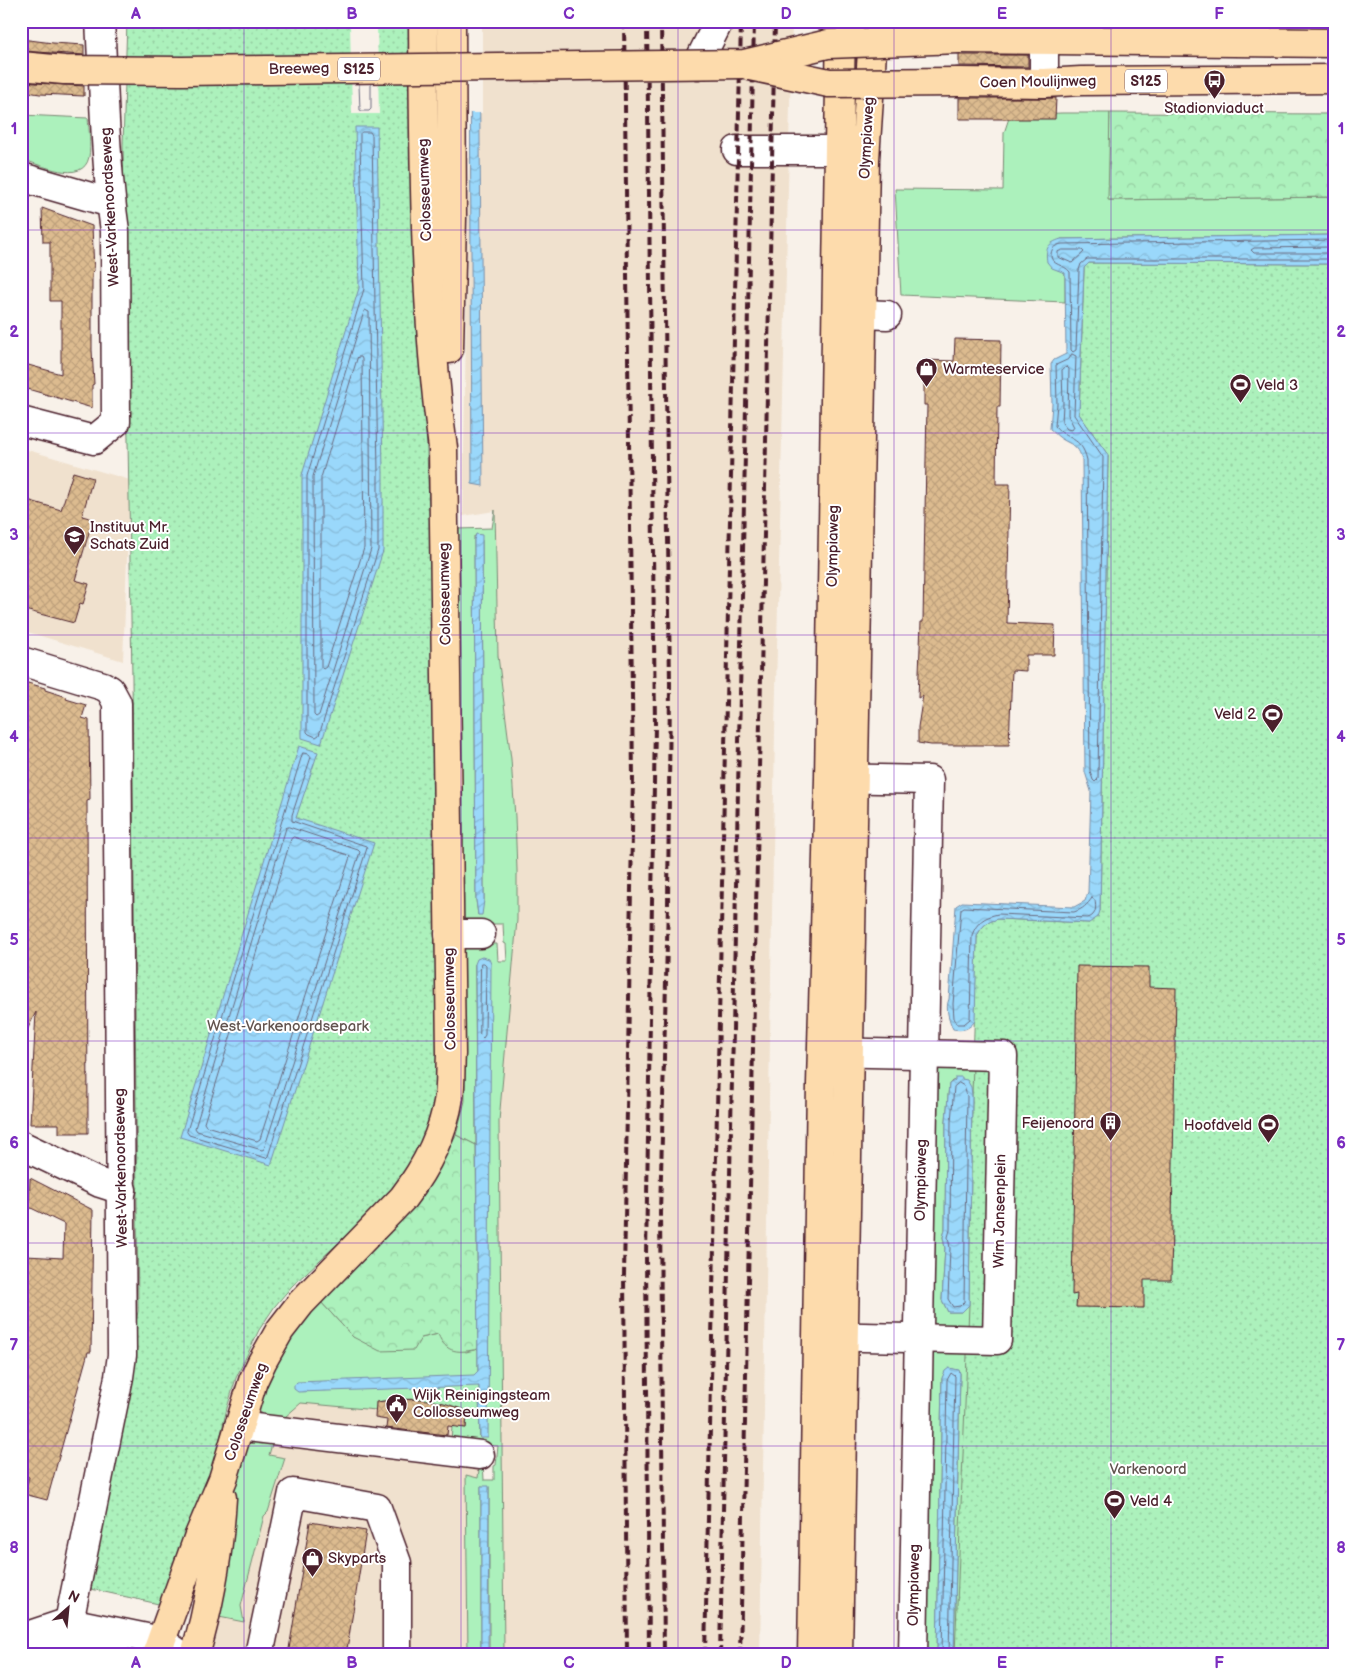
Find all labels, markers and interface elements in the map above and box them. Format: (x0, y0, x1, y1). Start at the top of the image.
text: A (130, 5, 141, 24)
text: B (346, 5, 358, 24)
text: C (563, 5, 575, 24)
text: D (780, 5, 792, 24)
text: E (997, 5, 1007, 24)
text: F (1214, 5, 1224, 24)
road number: S125 (338, 58, 380, 80)
street label: Breeweg (268, 59, 330, 79)
bus stop icon: Stadionviaduct (1202, 68, 1226, 99)
road number: S125 (1125, 70, 1167, 92)
street label: Coen Moulijnweg (980, 71, 1096, 93)
street label: Olympiaweg (855, 96, 879, 180)
place label: Stadionviaduct (1164, 99, 1264, 118)
text: 1 (11, 120, 17, 139)
text: 1 (1338, 120, 1344, 139)
street label: West-Varkenoordseweg (96, 127, 124, 287)
street label: Colosseumweg (414, 138, 436, 242)
text: 2 (9, 323, 19, 342)
text: 2 (1336, 323, 1346, 342)
shop icon: Warmteservice (915, 357, 939, 388)
place label: Warmteservice (943, 360, 1045, 379)
sports icon: Veld 3 (1228, 373, 1252, 404)
place label: Veld 3 (1256, 376, 1298, 395)
street label: Olympiaweg (823, 505, 843, 587)
place label: Instituut Mr. Schats Zuid (90, 518, 169, 554)
school or university icon: Instituut Mr. Schats Zuid (62, 524, 86, 555)
text: 3 (9, 526, 19, 545)
text: 3 (1336, 526, 1346, 545)
street label: Colosseumweg (435, 542, 455, 646)
sports icon: Veld 2 (1260, 702, 1284, 733)
place label: Veld 2 (1214, 705, 1256, 724)
text: 4 (9, 728, 19, 747)
text: 4 (1336, 728, 1346, 747)
text: 5 (9, 931, 19, 950)
text: 5 (1336, 931, 1346, 950)
street label: Colosseumweg (440, 947, 460, 1051)
park label: West-Varkenoordsepark (207, 1017, 370, 1036)
street label: West-Varkenoordseweg (110, 1088, 132, 1248)
building icon: Feijenoord (1098, 1111, 1122, 1142)
sports icon: Hoofdveld (1256, 1113, 1280, 1144)
place label: Feijenoord (1021, 1114, 1094, 1133)
place label: Hoofdveld (1184, 1116, 1252, 1135)
text: 6 (9, 1134, 19, 1153)
text: 6 (1336, 1134, 1346, 1153)
street label: Olympiaweg (911, 1139, 931, 1221)
street label: Wim Jansenplein (990, 1154, 1010, 1268)
text: 7 (10, 1336, 19, 1355)
text: 7 (1337, 1336, 1346, 1355)
street label: Colosseumweg (220, 1360, 272, 1464)
place label: Wijk Reinigingsteam Collosseumweg (413, 1386, 550, 1422)
public building icon: Wijk Reinigingsteam Collosseumweg (385, 1392, 409, 1423)
park label: Varkenoord (1109, 1460, 1187, 1479)
sports icon: Veld 4 (1102, 1489, 1126, 1520)
place label: Veld 4 (1130, 1492, 1172, 1511)
text: 8 (9, 1539, 19, 1558)
text: 8 (1336, 1539, 1346, 1558)
street label: Olympiaweg (904, 1544, 924, 1626)
shop icon: Skyparts (300, 1546, 324, 1577)
place label: Skyparts (328, 1549, 387, 1568)
north arrow (42, 1584, 92, 1634)
text: N (65, 1587, 82, 1607)
text: A (130, 1654, 141, 1673)
text: B (346, 1654, 358, 1673)
text: C (563, 1654, 575, 1673)
text: D (780, 1654, 792, 1673)
text: E (997, 1654, 1007, 1673)
text: F (1214, 1654, 1224, 1673)

